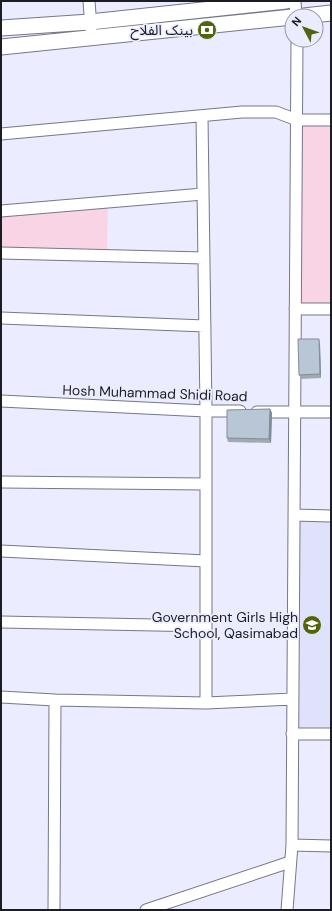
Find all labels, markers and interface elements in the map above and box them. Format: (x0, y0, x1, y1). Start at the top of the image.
north arrow (284, 8, 324, 48)
text: N (289, 14, 304, 29)
bank icon: بینک الفلاح (196, 19, 218, 41)
place label: بینک الفلاح (131, 21, 193, 41)
street label: Hosh Muhammad Shidi Road (62, 381, 248, 405)
place label: Government Girls High School, Qasimabad (152, 608, 298, 642)
school or university icon: Government Girls High School, Qasimabad (301, 614, 323, 636)

